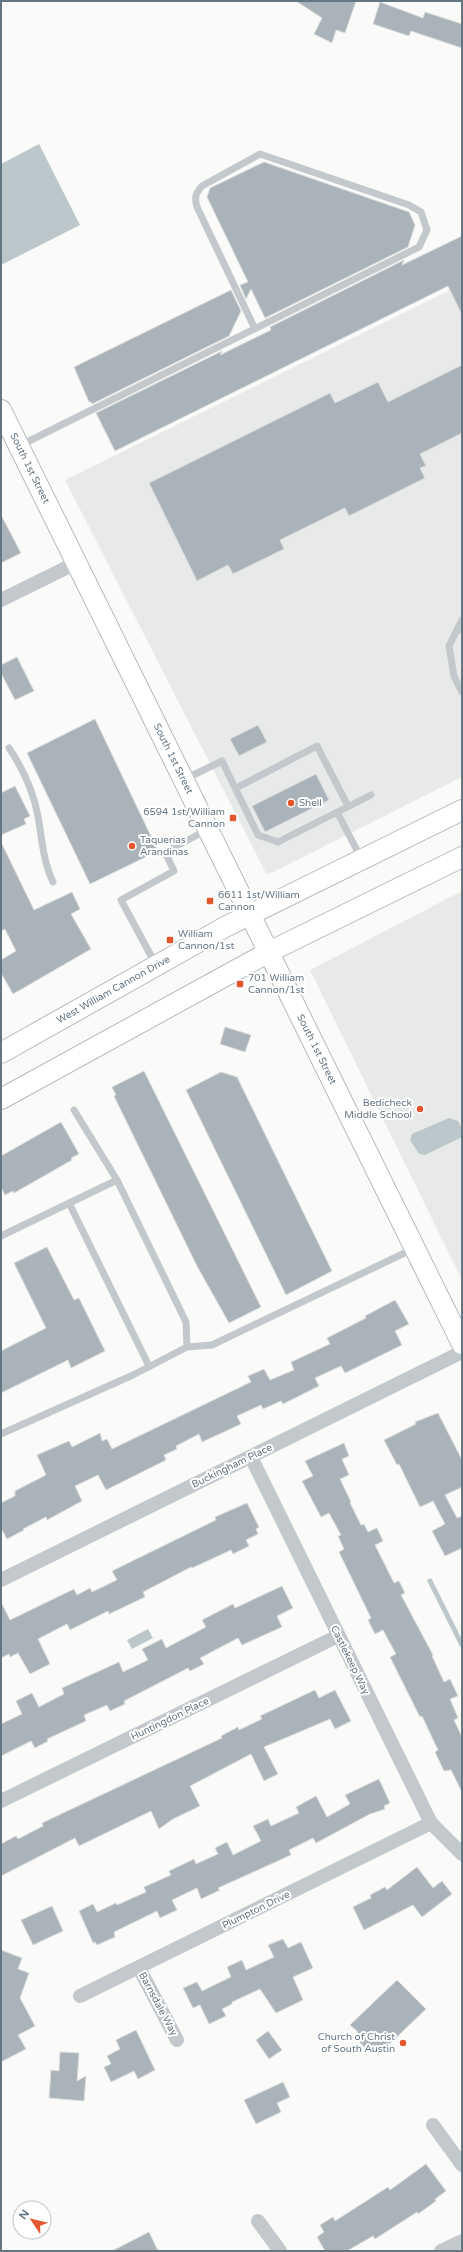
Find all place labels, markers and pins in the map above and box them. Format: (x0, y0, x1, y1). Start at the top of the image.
place label: Shell (299, 797, 322, 809)
marker: Shell (286, 798, 296, 808)
place label: 6594 1st/William Cannon (143, 806, 225, 830)
marker: 6594 1st/William Cannon (228, 813, 238, 823)
place label: Taquerias Arandinas (140, 834, 188, 858)
marker: Taquerias Arandinas (127, 841, 137, 851)
place label: 6611 1st/William Cannon (218, 889, 300, 913)
marker: 6611 1st/William Cannon (205, 896, 215, 906)
place label: William Cannon/1st (178, 928, 234, 952)
marker: William Cannon/1st (165, 935, 175, 945)
place label: 701 William Cannon/1st (248, 972, 304, 996)
marker: 701 William Cannon/1st (235, 979, 245, 989)
place label: Bedicheck Middle School (344, 1097, 413, 1121)
marker: Bedicheck Middle School (415, 1104, 425, 1114)
place label: Church of Christ of South Austin (318, 2031, 395, 2055)
marker: Church of Christ of South Austin (398, 2038, 408, 2048)

